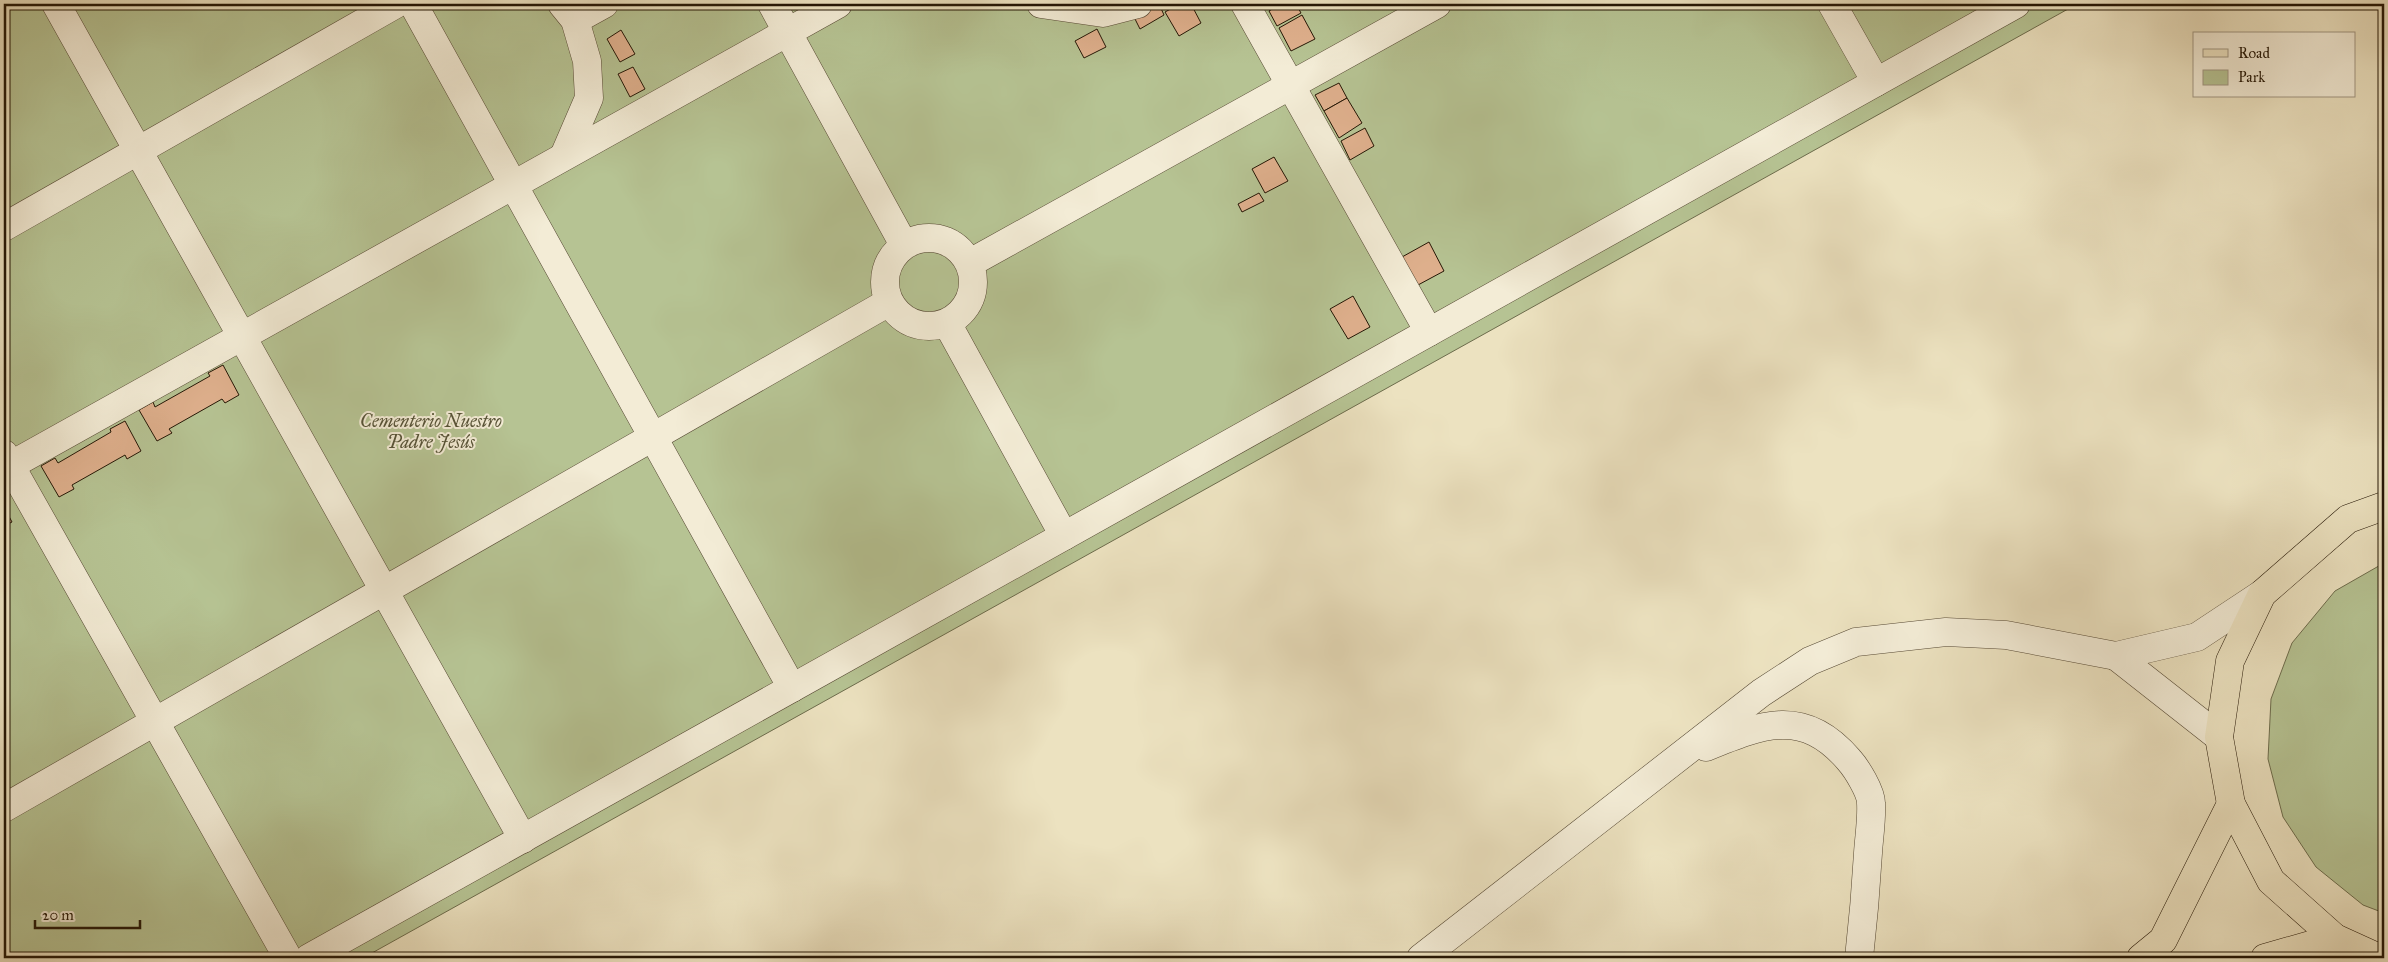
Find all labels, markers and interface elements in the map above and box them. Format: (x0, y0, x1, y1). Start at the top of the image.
legend (2193, 32, 2356, 98)
text: Road (2238, 44, 2270, 62)
text: Park (2238, 68, 2265, 86)
park label: Cementerio Nuestro Padre Jesús (360, 410, 502, 453)
scale bar (35, 897, 140, 929)
text: 20 m (42, 906, 74, 924)

